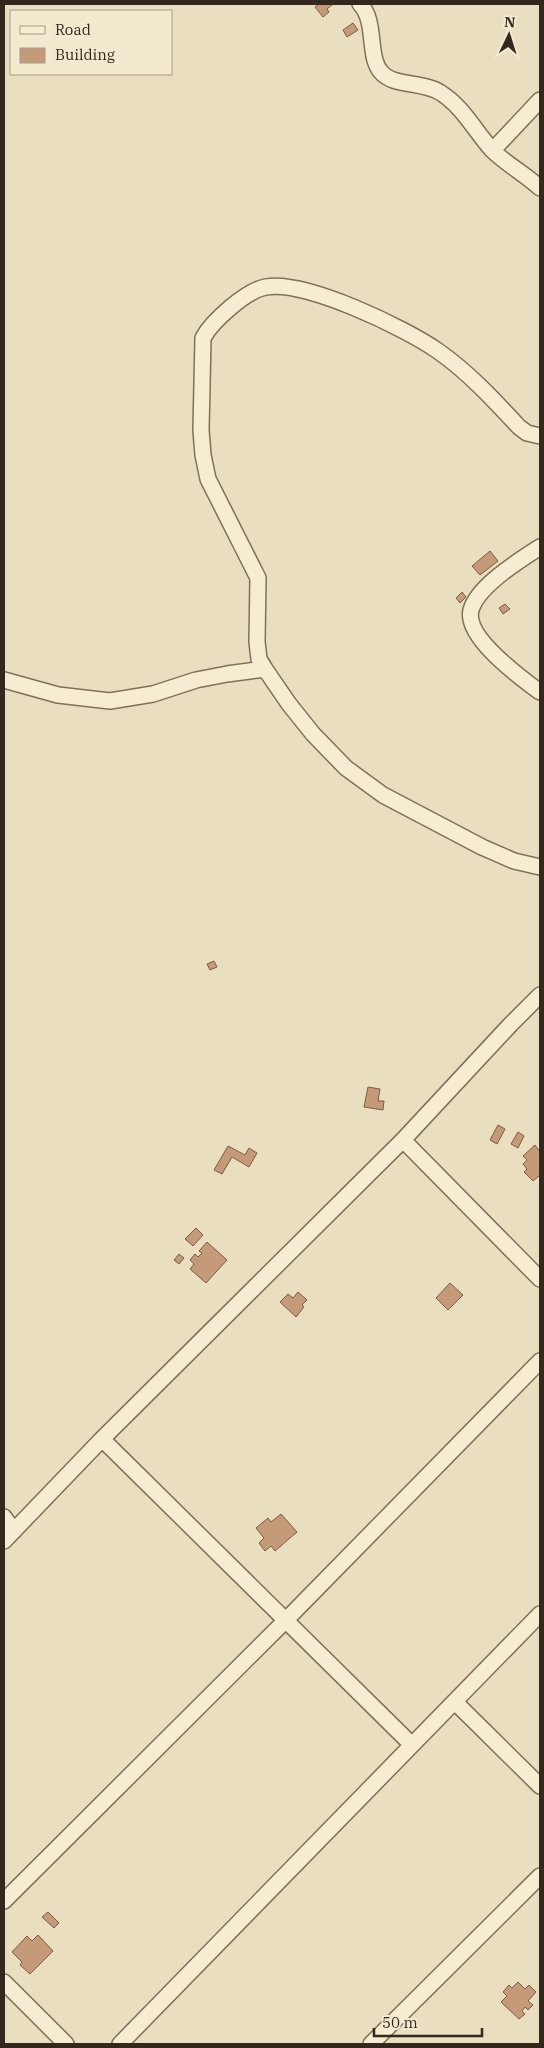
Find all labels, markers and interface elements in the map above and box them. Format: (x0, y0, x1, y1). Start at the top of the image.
legend (10, 10, 172, 75)
north arrow (484, 10, 534, 60)
text: N (504, 13, 516, 31)
text: Road (55, 20, 91, 39)
text: Building (55, 45, 115, 64)
scale bar (374, 2006, 482, 2038)
text: 50 m (382, 2013, 418, 2032)

